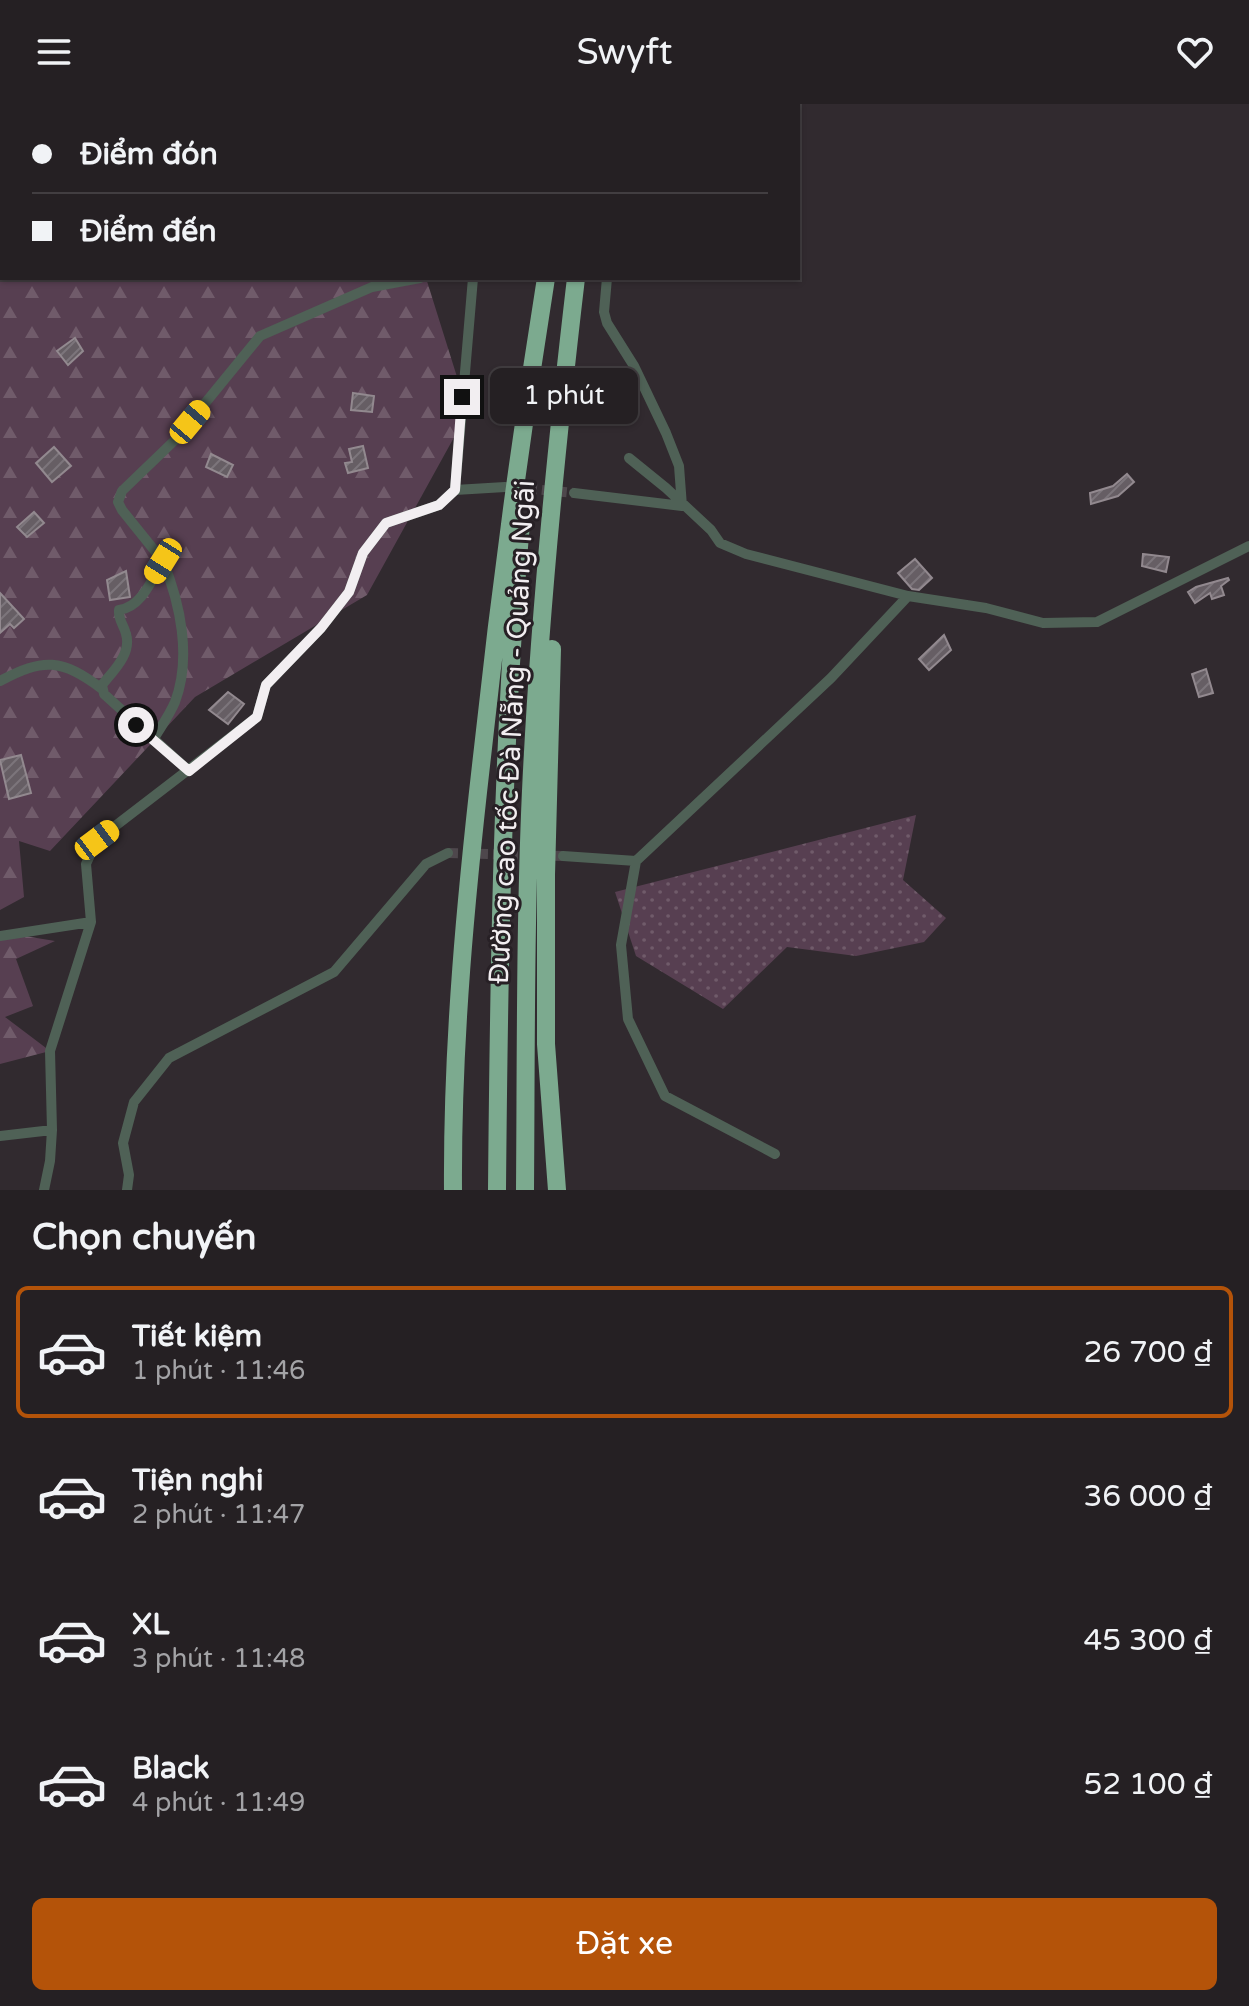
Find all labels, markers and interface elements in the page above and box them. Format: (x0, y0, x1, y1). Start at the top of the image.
icon: menu (32, 30, 76, 74)
icon: heart (1173, 30, 1217, 74)
text: Swyft (576, 31, 673, 74)
text: Điểm đón (80, 136, 218, 173)
text: Điểm đến (80, 213, 217, 250)
callout: 1 phút (490, 369, 638, 425)
route end (444, 379, 480, 415)
text: 1 phút (524, 380, 605, 411)
car (165, 396, 215, 448)
street label: Đường cao tốc Đà Nẵng - Quảng Ngãi (482, 479, 542, 985)
car (140, 534, 186, 588)
route start (118, 707, 154, 743)
car (71, 816, 123, 864)
text: Chọn chuyến (32, 1216, 256, 1259)
icon: car (36, 1316, 108, 1388)
text: Tiết kiệm (132, 1318, 262, 1355)
text: 26 700 ₫ (1083, 1334, 1213, 1371)
text: 1 phút · 11:46 (132, 1355, 305, 1386)
icon: car (36, 1460, 108, 1532)
text: Tiện nghi (132, 1462, 263, 1499)
text: 36 000 ₫ (1083, 1478, 1213, 1515)
text: 2 phút · 11:47 (132, 1499, 305, 1530)
icon: car (36, 1604, 108, 1676)
text: XL (132, 1606, 169, 1643)
text: 45 300 ₫ (1083, 1622, 1213, 1659)
text: 3 phút · 11:48 (132, 1643, 305, 1674)
icon: car (36, 1748, 108, 1820)
text: Black (132, 1750, 209, 1787)
text: 52 100 ₫ (1083, 1766, 1213, 1803)
text: 4 phút · 11:49 (132, 1787, 305, 1818)
button: Đặt xe (32, 1898, 1217, 1990)

